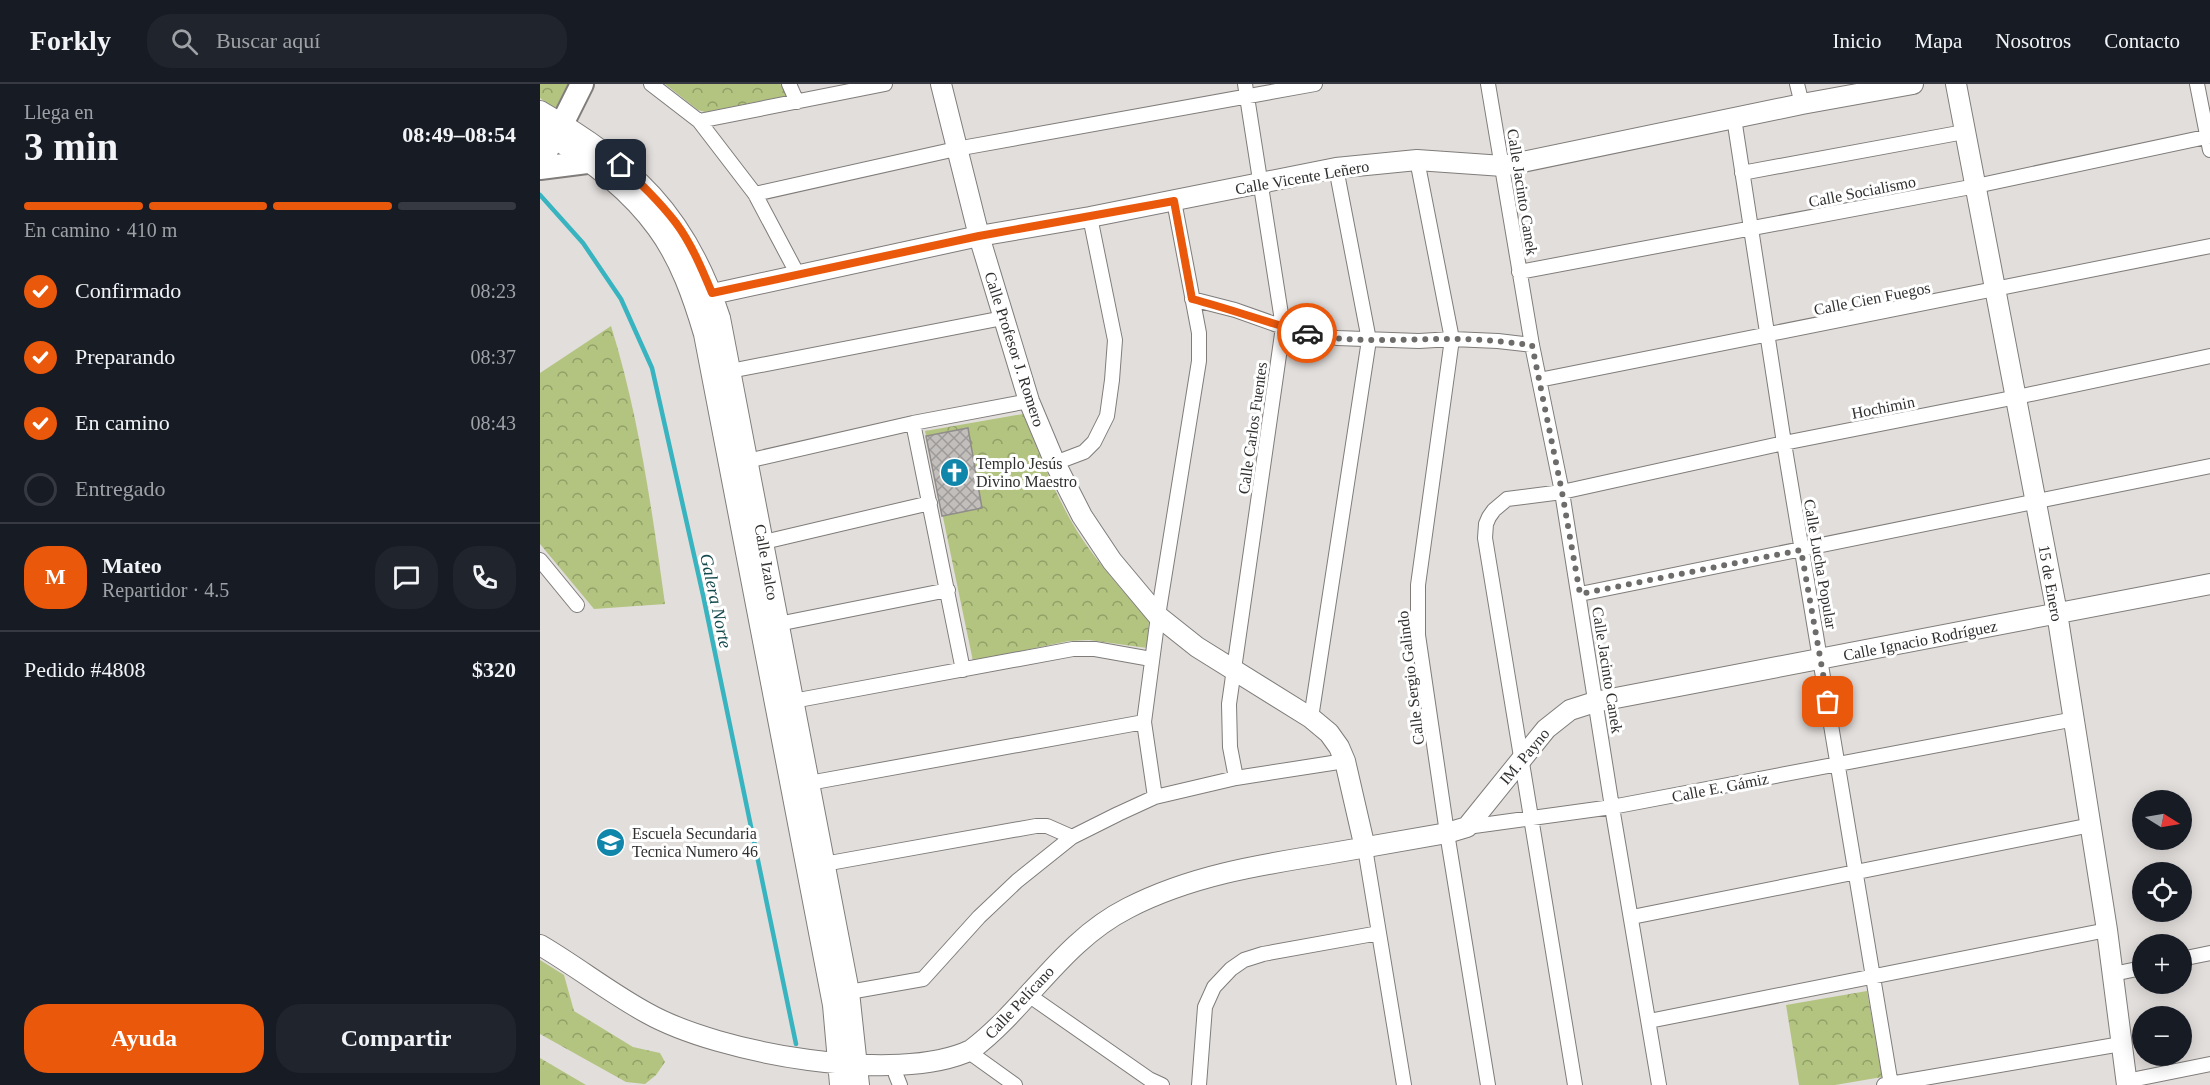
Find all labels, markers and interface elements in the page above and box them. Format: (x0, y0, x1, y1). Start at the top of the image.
search box (147, 14, 567, 68)
text: Forkly (30, 25, 111, 56)
icon: search (168, 25, 201, 58)
text: Buscar aquí (216, 28, 320, 53)
text: Inicio (1833, 29, 1882, 53)
text: Mapa (1915, 29, 1962, 53)
text: Nosotros (1995, 29, 2071, 53)
text: Contacto (2104, 29, 2180, 53)
text: Llega en (24, 101, 93, 123)
text: 08:49–08:54 (402, 122, 516, 147)
text: 3 min (24, 125, 118, 168)
street label: Calle Jacinto Canek (1504, 128, 1541, 257)
pin (595, 139, 646, 190)
icon: home (604, 148, 637, 181)
street label: Calle Vicente Leñero (1234, 157, 1370, 198)
street label: Calle Socialismo (1807, 173, 1917, 210)
text: En camino · 410 m (24, 219, 177, 241)
street label: Calle Profesor J. Romero (981, 270, 1048, 429)
icon: check (24, 275, 57, 308)
text: Confirmado (75, 278, 181, 303)
street label: Calle Cien Fuegos (1812, 279, 1932, 319)
text: 08:23 (470, 280, 516, 302)
courier (1277, 303, 1337, 363)
icon: car (1291, 317, 1324, 350)
icon: check (24, 341, 57, 374)
text: Preparando (75, 344, 175, 369)
text: 08:37 (470, 346, 516, 368)
street label: Calle Carlos Fuentes (1235, 361, 1270, 495)
street label: Hochimin (1850, 393, 1916, 422)
icon: check (24, 407, 57, 440)
text: En camino (75, 410, 170, 435)
text: 08:43 (470, 412, 516, 434)
place label: Templo Jesús Divino Maestro (976, 455, 1077, 490)
church icon: Templo Jesús Divino Maestro (939, 456, 971, 488)
text: Entregado (75, 476, 165, 501)
street label: Calle Lucha Popular (1800, 498, 1840, 631)
street label: Calle Izalco (751, 523, 782, 601)
street label: 15 de Enero (2035, 544, 2066, 623)
button: chat (375, 546, 438, 609)
button: phone (453, 546, 516, 609)
water label: Galera Norte (696, 552, 736, 650)
text: Mateo (102, 553, 162, 578)
text: M (45, 564, 66, 589)
text: Repartidor · 4.5 (102, 579, 229, 601)
street label: Calle Jacinto Canek (1589, 606, 1626, 735)
street label: Calle Sergio Galindo (1394, 610, 1428, 746)
street label: Calle Ignacio Rodríguez (1842, 617, 1999, 665)
text: Pedido #4808 (24, 657, 146, 682)
text: $320 (472, 657, 516, 682)
pin (1802, 676, 1853, 727)
icon: bag (1811, 685, 1844, 718)
street label: IM. Payno (1496, 725, 1553, 788)
street label: Calle E. Gámiz (1670, 770, 1770, 805)
north arrow (2132, 790, 2192, 850)
map controls (2132, 790, 2192, 1066)
place label: Escuela Secundaria Tecnica Numero 46 (632, 825, 758, 860)
school or university icon: Escuela Secundaria Tecnica Numero 46 (595, 826, 627, 858)
button: locate (2132, 862, 2192, 922)
button: + (2132, 934, 2192, 994)
street label: Calle Pelícano (981, 963, 1057, 1042)
button: Ayuda (24, 1004, 264, 1073)
button: Compartir (276, 1004, 516, 1073)
button: − (2132, 1006, 2192, 1066)

